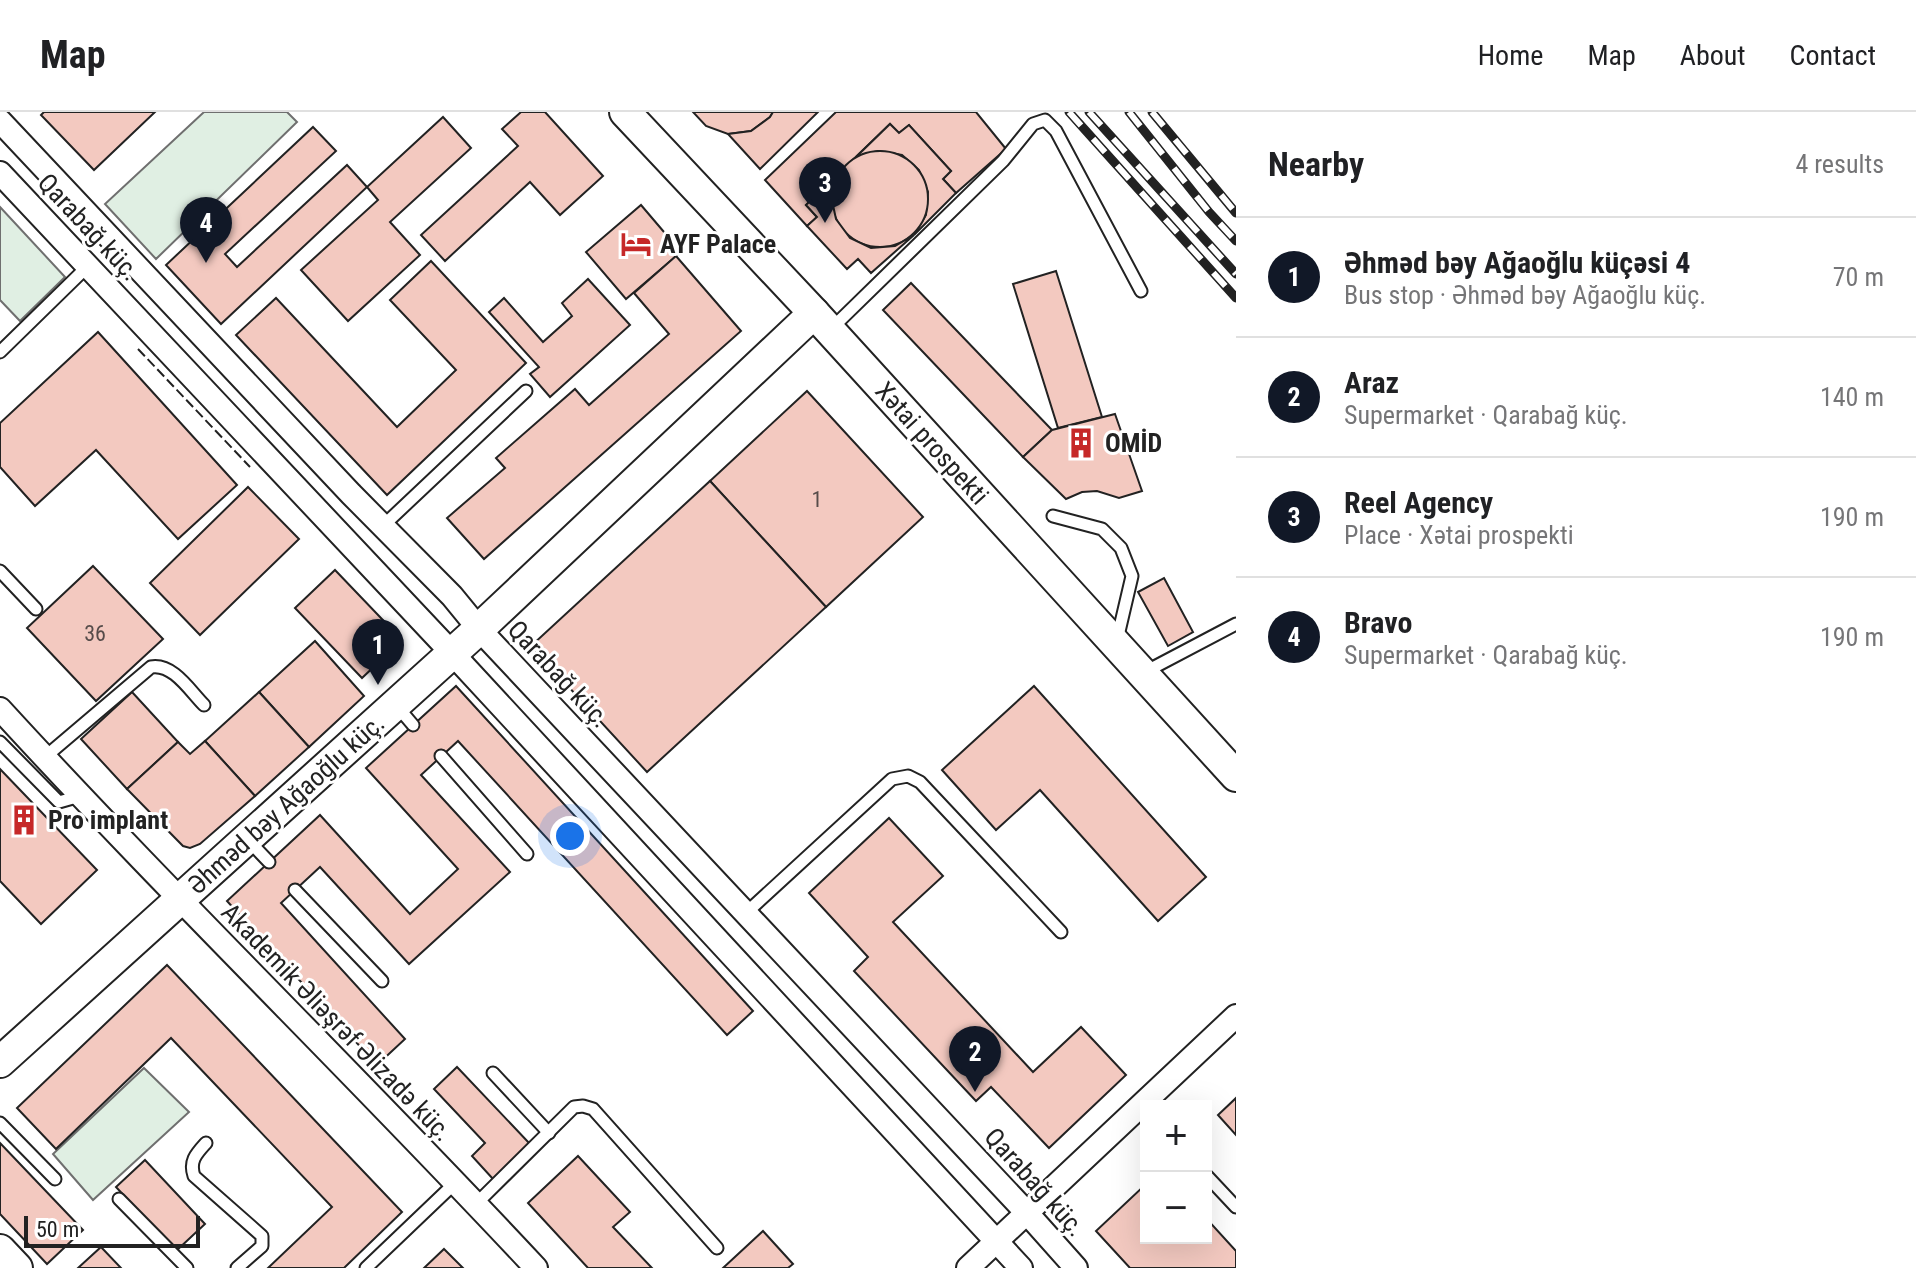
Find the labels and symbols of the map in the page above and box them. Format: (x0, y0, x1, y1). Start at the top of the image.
pin: 3 (799, 157, 851, 223)
street label: Qarabağ küç. (32, 167, 146, 287)
pin: 4 (180, 197, 232, 263)
hotel icon: AYF Palace (619, 227, 653, 261)
place label: AYF Palace (660, 229, 776, 259)
street label: Xətai prospekti (869, 376, 995, 510)
building icon: OMİD (1064, 426, 1098, 460)
place label: OMİD (1105, 428, 1162, 458)
house number: 1 (812, 487, 822, 512)
street label: Qarabağ küç. (502, 614, 616, 734)
pin: 1 (352, 619, 404, 685)
house number: 36 (84, 621, 106, 646)
street label: Əhməd bəy Ağaoğlu küç. (182, 708, 390, 900)
building icon: Pro implant (7, 803, 41, 837)
place label: Pro implant (48, 805, 168, 835)
your location (550, 816, 590, 856)
street label: Akademik Əliəşrəf Əlizadə küç. (216, 897, 458, 1147)
pin: 2 (949, 1026, 1001, 1092)
street label: Qarabağ küç. (979, 1122, 1091, 1242)
scale bar (24, 1212, 200, 1248)

